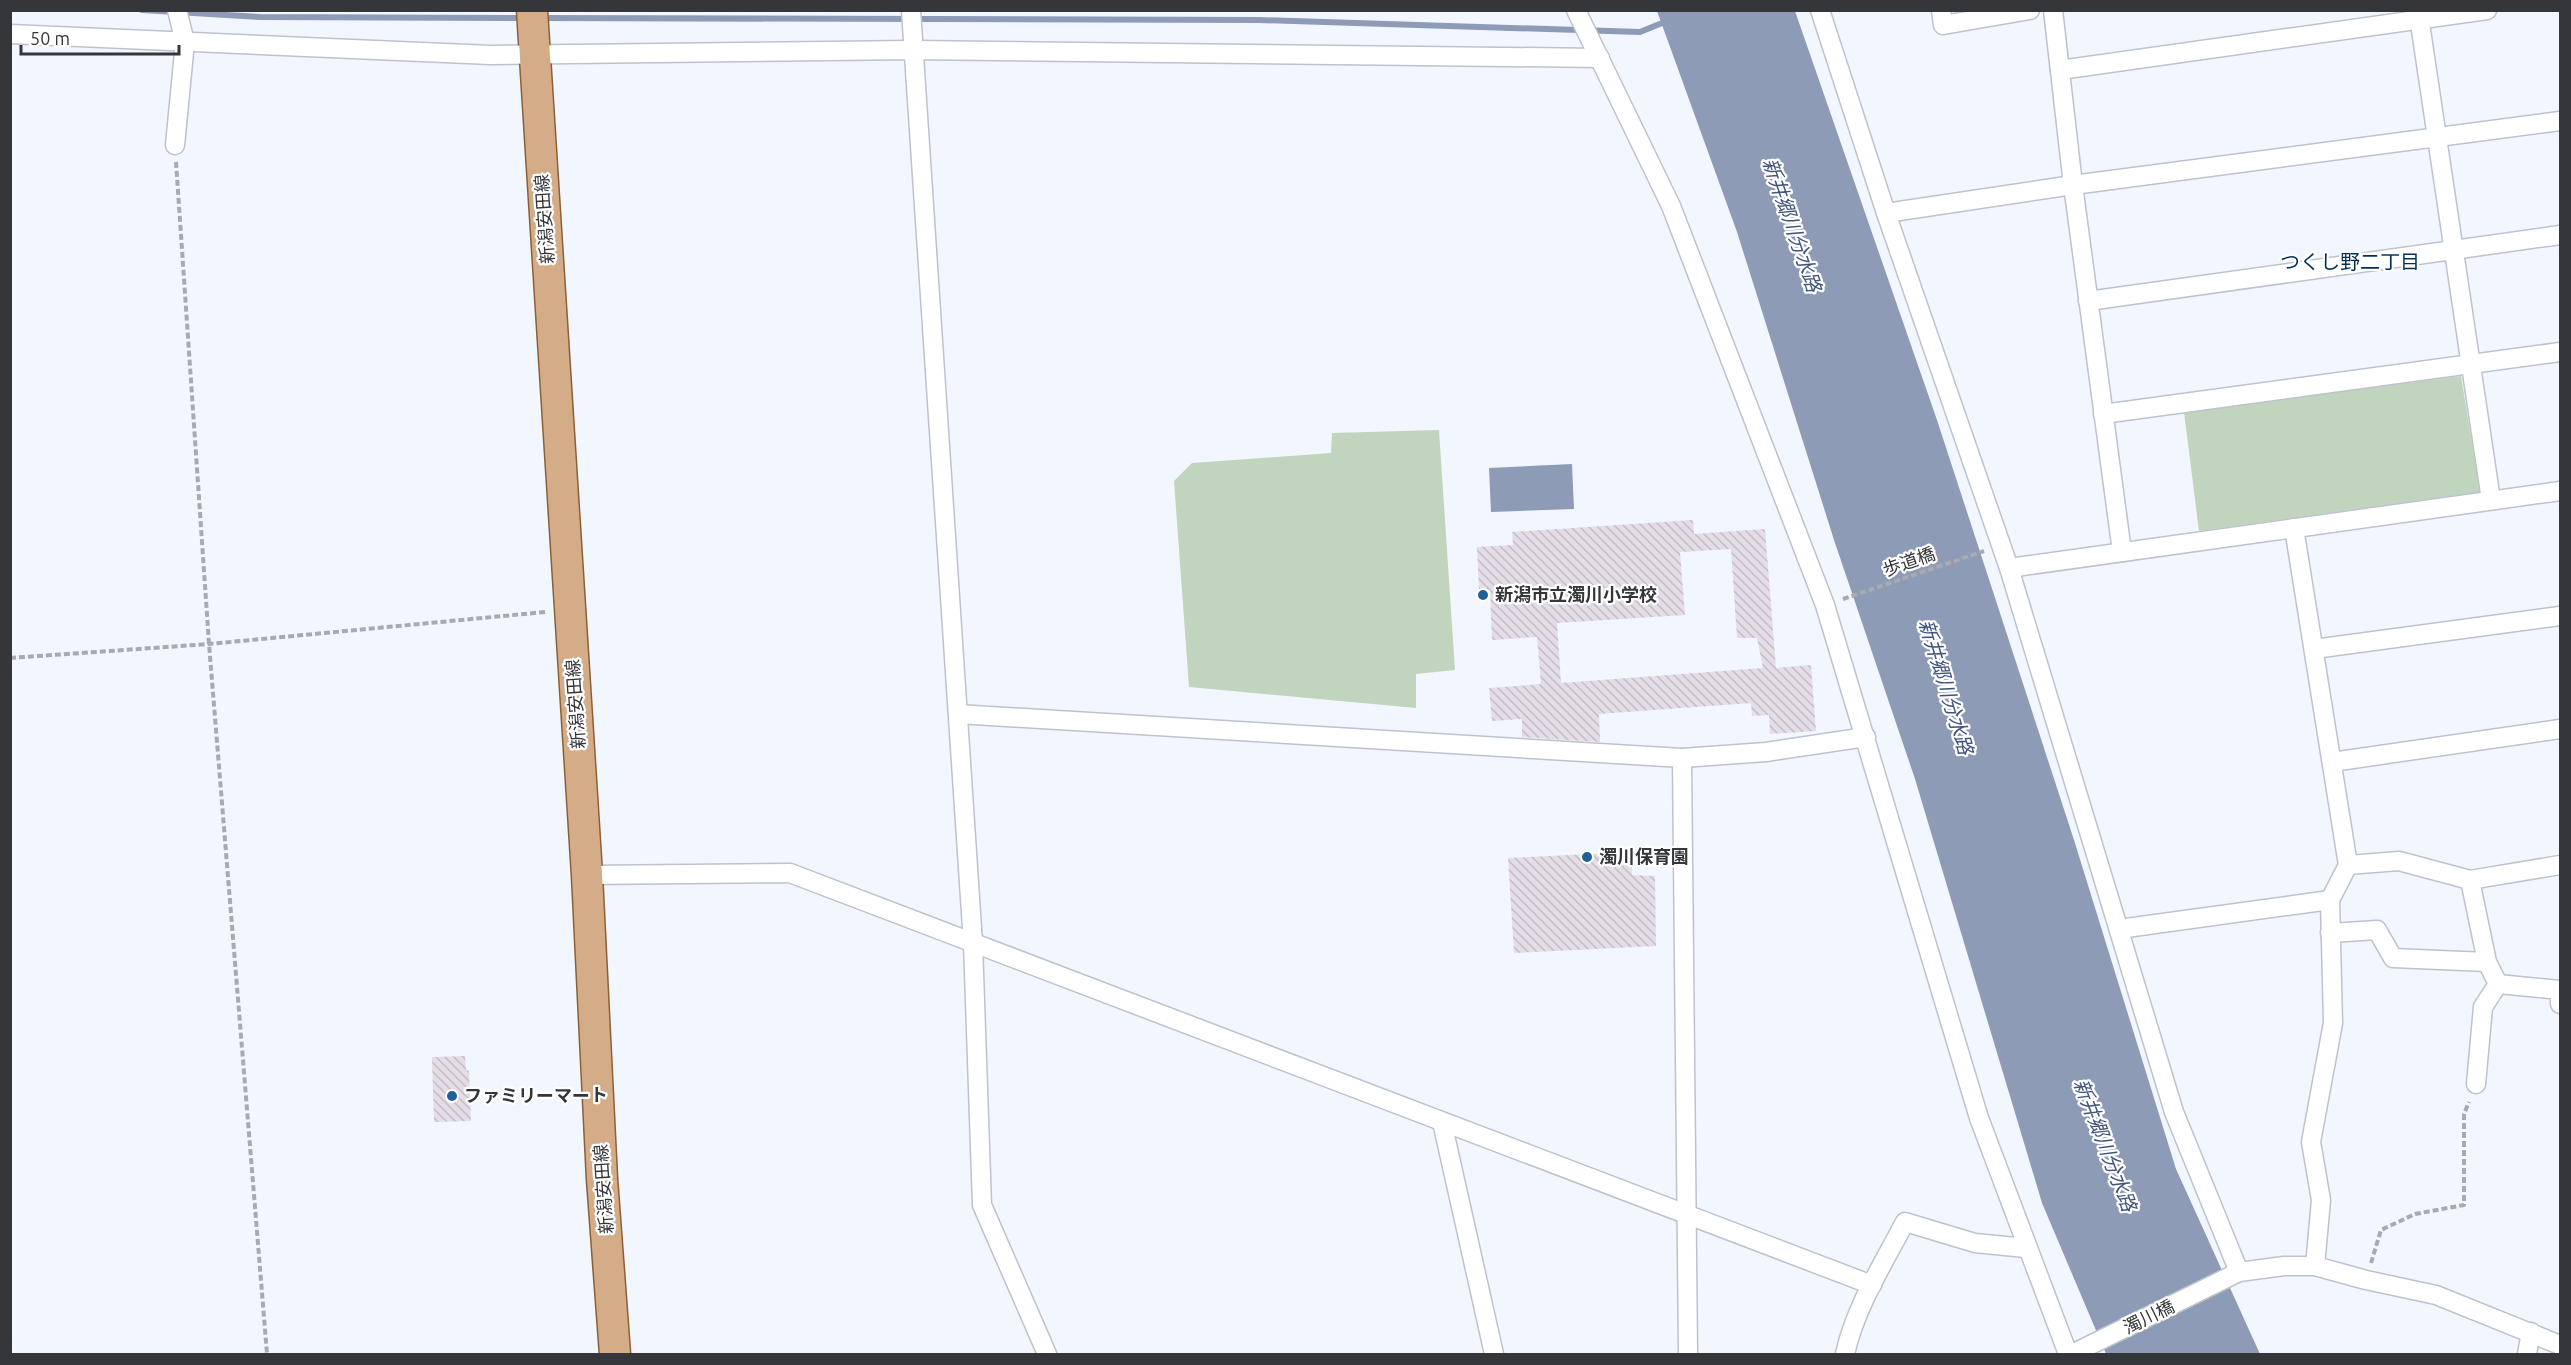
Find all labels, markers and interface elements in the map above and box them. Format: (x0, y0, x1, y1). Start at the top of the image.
scale bar (21, 18, 178, 56)
text: 50 m (30, 28, 70, 48)
water label: 新井郷川分水路 (1759, 155, 1827, 297)
street label: 新潟安田線 (531, 173, 557, 265)
district label: つくし野二丁目 (2280, 250, 2420, 273)
street label: 歩道橋 (1880, 543, 1937, 579)
place label: 新潟市立濁川小学校 (1495, 584, 1657, 604)
marker: 新潟市立濁川小学校 (1476, 588, 1490, 602)
water label: 新井郷川分水路 (1915, 617, 1979, 759)
street label: 新潟安田線 (562, 658, 588, 750)
place label: 濁川保育園 (1599, 846, 1689, 866)
marker: 濁川保育園 (1580, 850, 1594, 864)
water label: 新井郷川分水路 (2070, 1075, 2142, 1216)
place label: ファミリーマート (464, 1085, 608, 1105)
marker: ファミリーマート (445, 1089, 459, 1103)
street label: 新潟安田線 (590, 1143, 616, 1235)
street label: 濁川橋 (2120, 1295, 2177, 1337)

